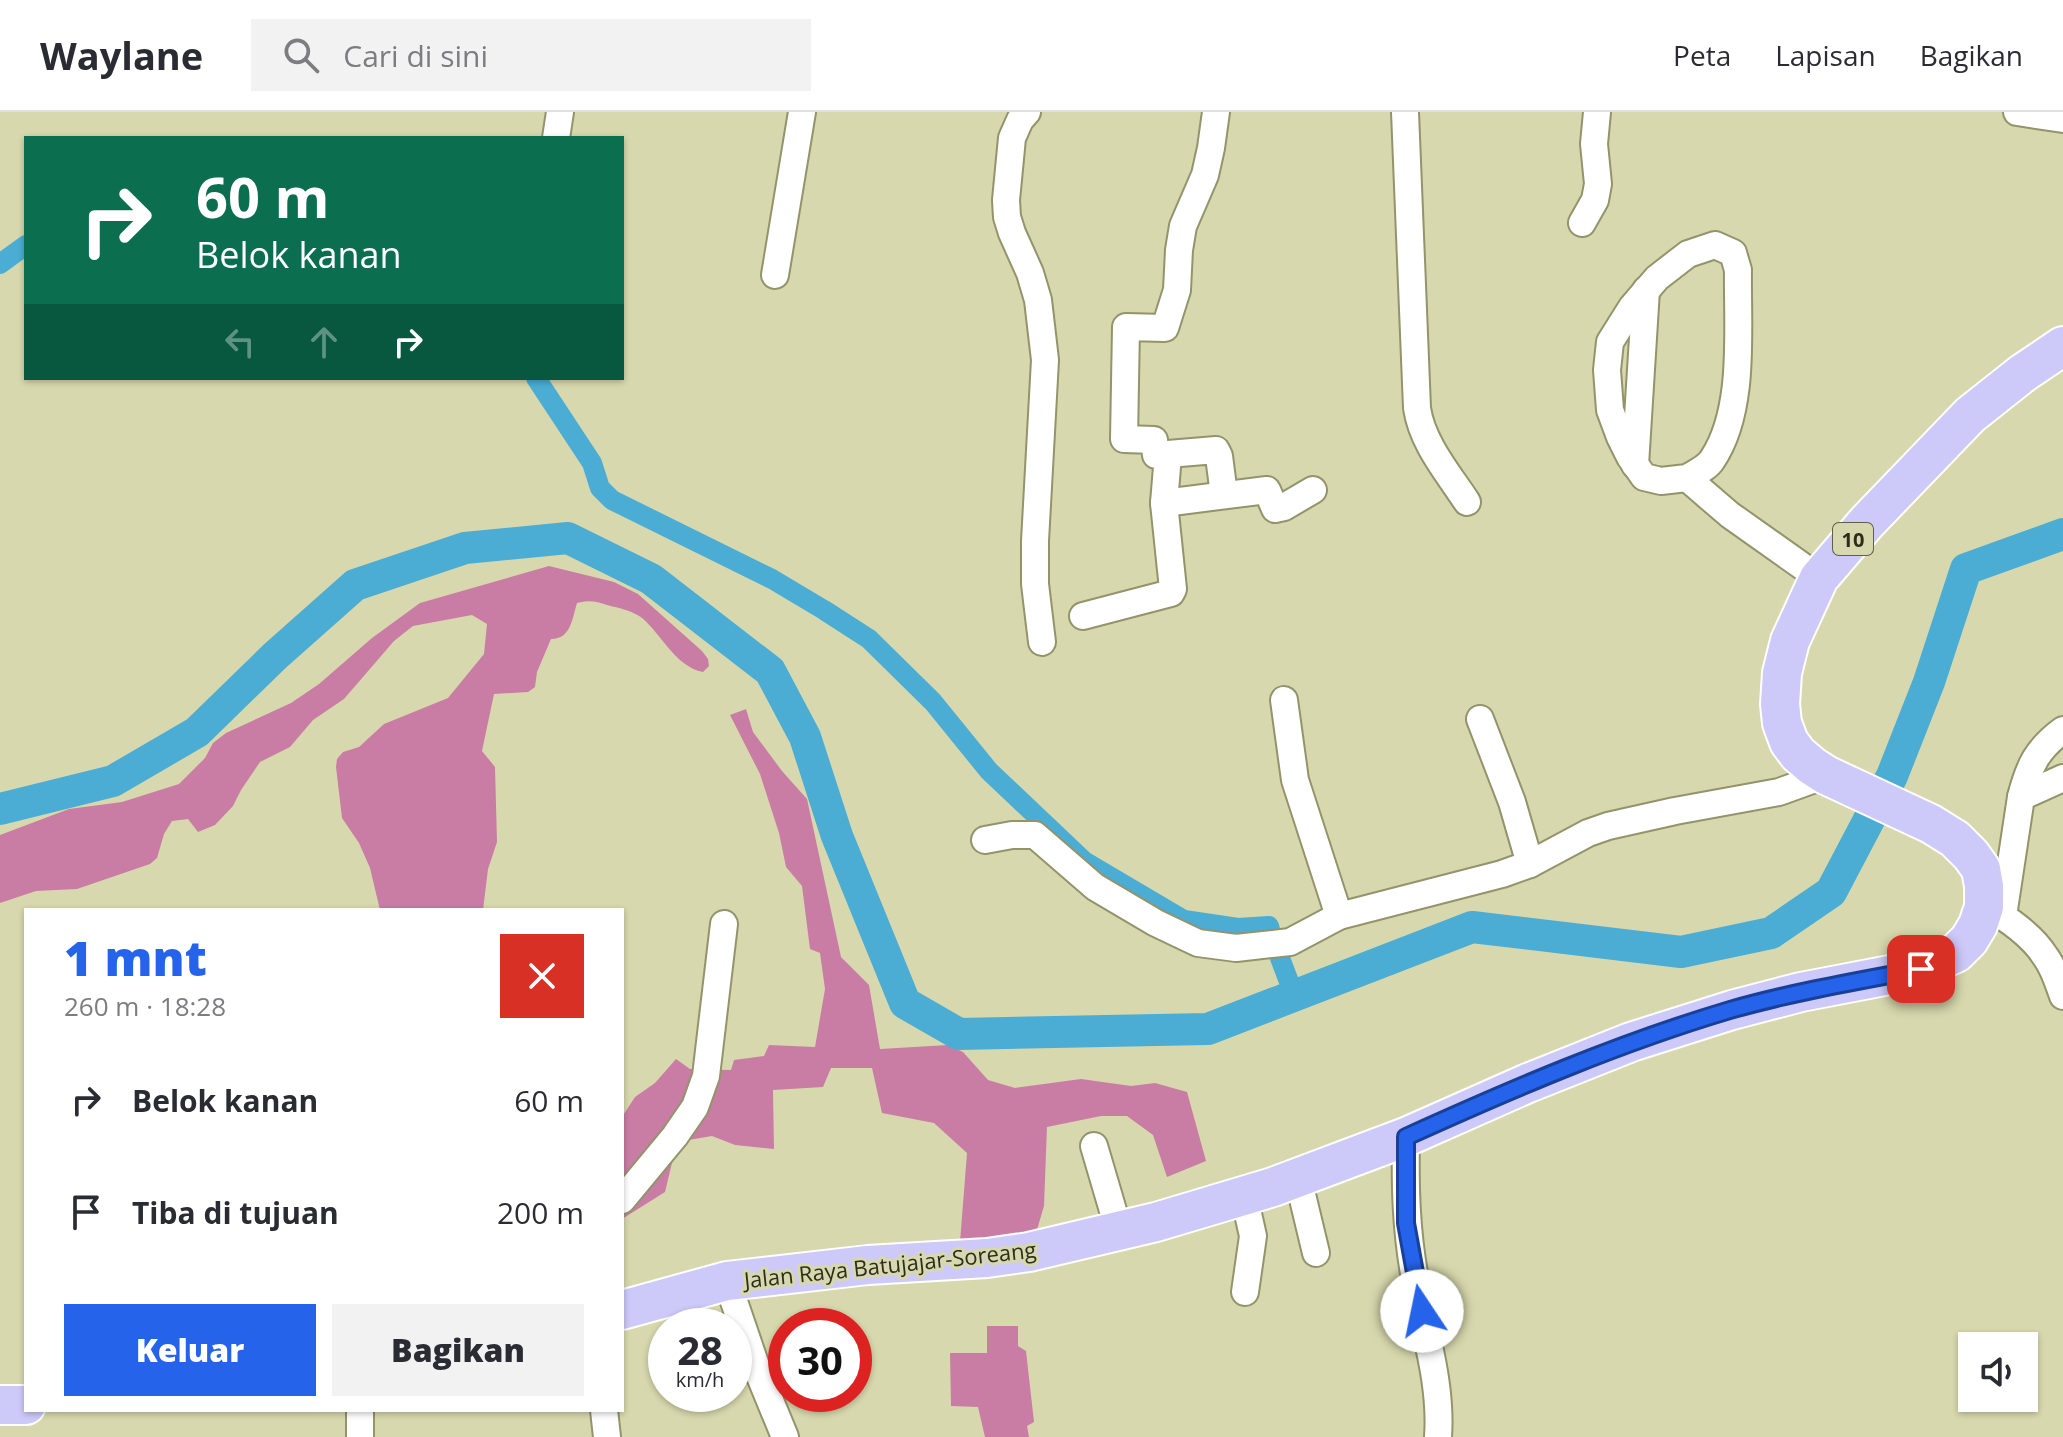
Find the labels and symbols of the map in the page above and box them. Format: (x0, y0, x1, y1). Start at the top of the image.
road number: 10 (1833, 523, 1873, 555)
pin (1887, 935, 1955, 1003)
street label: Jalan Raya Batujajar-Soreang (740, 1234, 1038, 1294)
position arrow (1380, 1269, 1464, 1353)
speed limit sign: 30 (768, 1308, 872, 1412)

